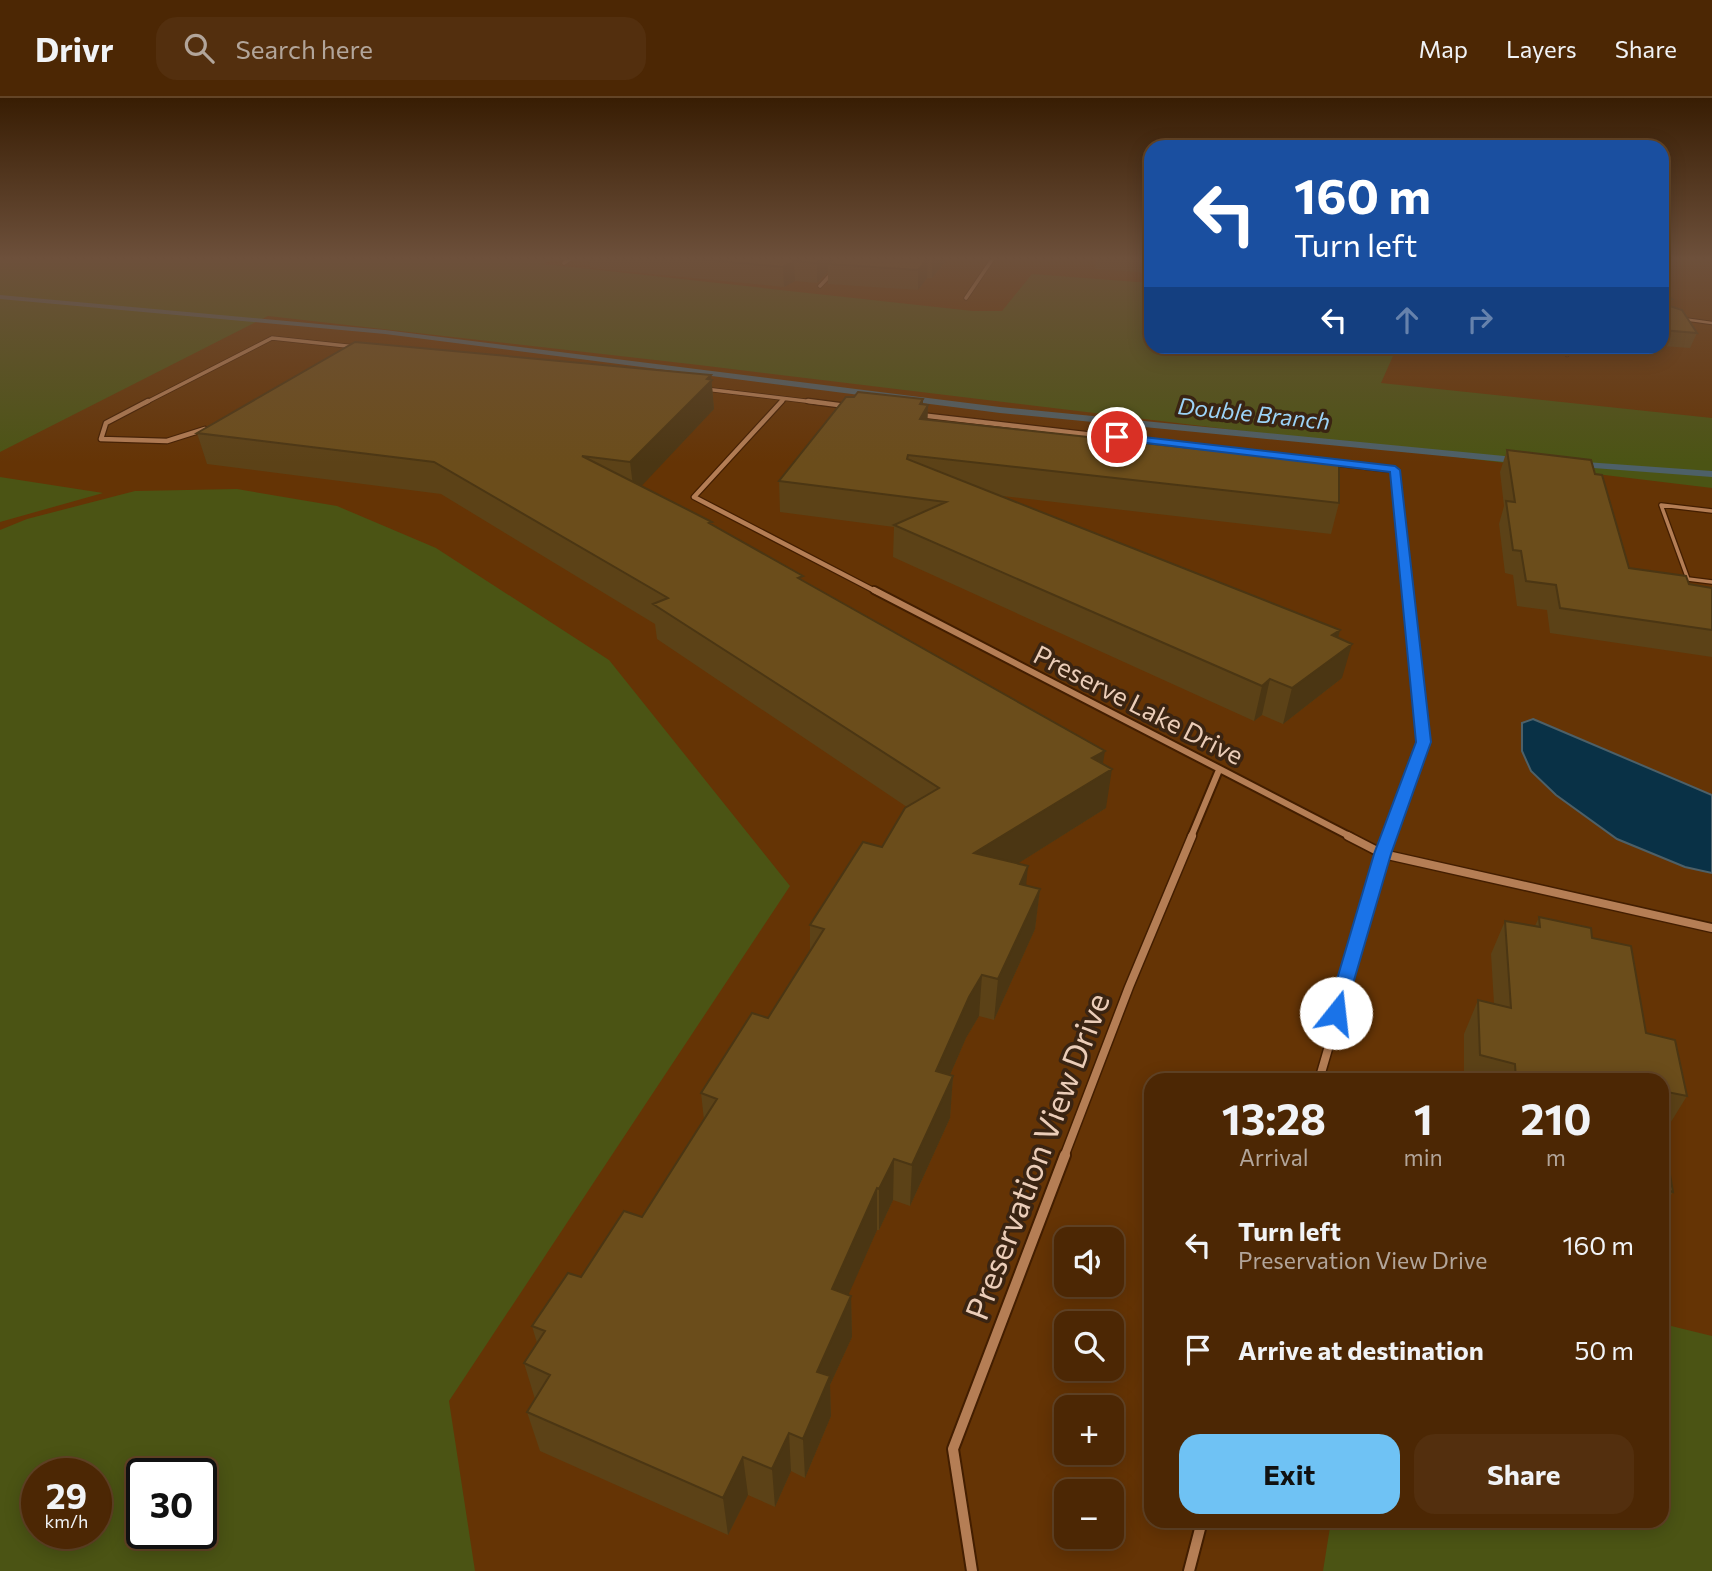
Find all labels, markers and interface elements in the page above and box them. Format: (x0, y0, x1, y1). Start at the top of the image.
search box (156, 17, 646, 80)
text: Drivr (35, 28, 114, 69)
icon: search (180, 29, 218, 67)
text: Search here (236, 33, 373, 64)
text: Map (1419, 34, 1468, 63)
text: Layers (1506, 34, 1577, 63)
text: Share (1615, 34, 1677, 63)
text: 160 m (1294, 164, 1431, 224)
icon: left (1179, 168, 1270, 259)
text: Turn left (1294, 224, 1418, 264)
icon: left (1315, 301, 1353, 339)
icon: ahead (1388, 301, 1426, 339)
icon: right (1461, 301, 1499, 339)
water label: Double Branch (1176, 391, 1332, 435)
pin (1087, 407, 1147, 467)
icon: arrive (1098, 418, 1136, 456)
street label: Preserve Lake Drive (1029, 638, 1249, 770)
position arrow (1299, 976, 1373, 1050)
street label: Preservation View Drive (955, 987, 1117, 1325)
text: 13:28 (1222, 1092, 1326, 1144)
text: 1 (1414, 1092, 1433, 1144)
text: 210 (1520, 1092, 1591, 1144)
text: Arrival (1239, 1143, 1309, 1171)
text: min (1404, 1143, 1443, 1171)
text: m (1546, 1143, 1566, 1171)
text: Turn left (1238, 1215, 1341, 1246)
icon: left (1179, 1226, 1217, 1264)
map controls (1054, 1227, 1124, 1549)
button: sound (1054, 1227, 1124, 1297)
text: 160 m (1562, 1229, 1634, 1260)
text: Preservation View Drive (1238, 1246, 1487, 1274)
button: search (1054, 1311, 1124, 1381)
icon: arrive (1179, 1331, 1217, 1369)
text: Arrive at destination (1238, 1334, 1484, 1365)
text: 50 m (1574, 1334, 1634, 1365)
button: + (1054, 1395, 1124, 1465)
button: Exit (1179, 1434, 1400, 1514)
button: Share (1414, 1434, 1634, 1514)
speed limit sign: 30 (126, 1458, 217, 1549)
text: 29 (46, 1473, 87, 1516)
button: − (1054, 1479, 1124, 1549)
text: km/h (45, 1510, 88, 1532)

